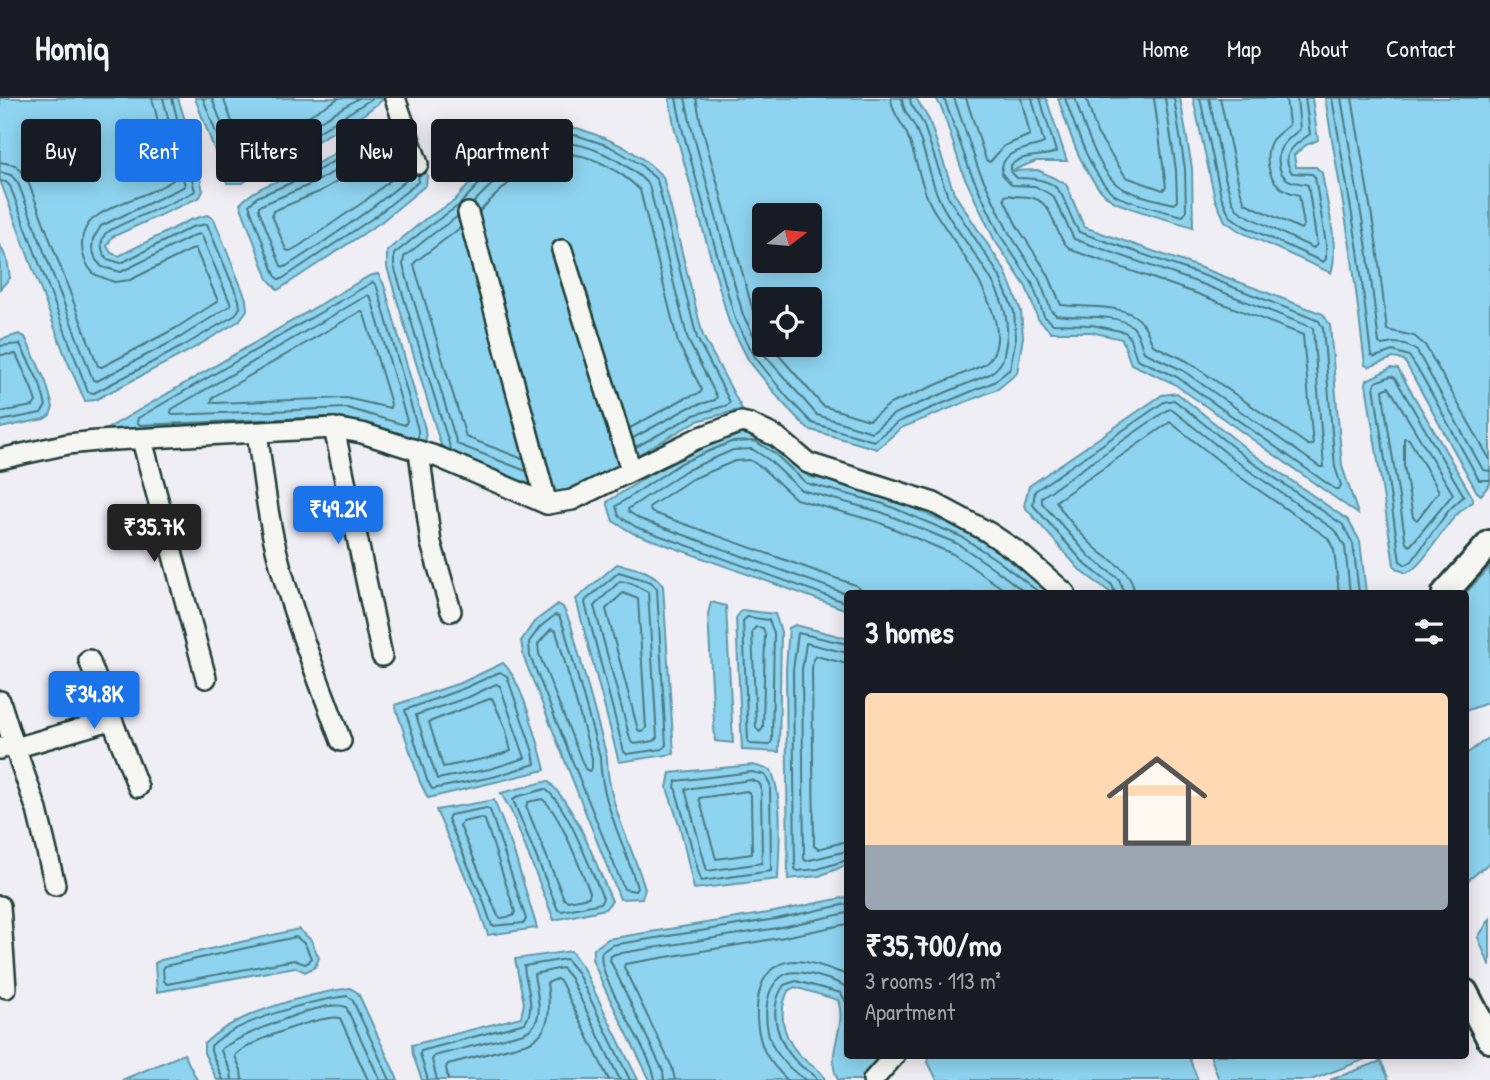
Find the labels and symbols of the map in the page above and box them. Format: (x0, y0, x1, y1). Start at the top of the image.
north arrow (752, 203, 822, 273)
pin: ₹49.2K (281, 486, 395, 546)
pin: ₹35.7K (97, 504, 211, 564)
pin: ₹34.8K (37, 672, 151, 731)

